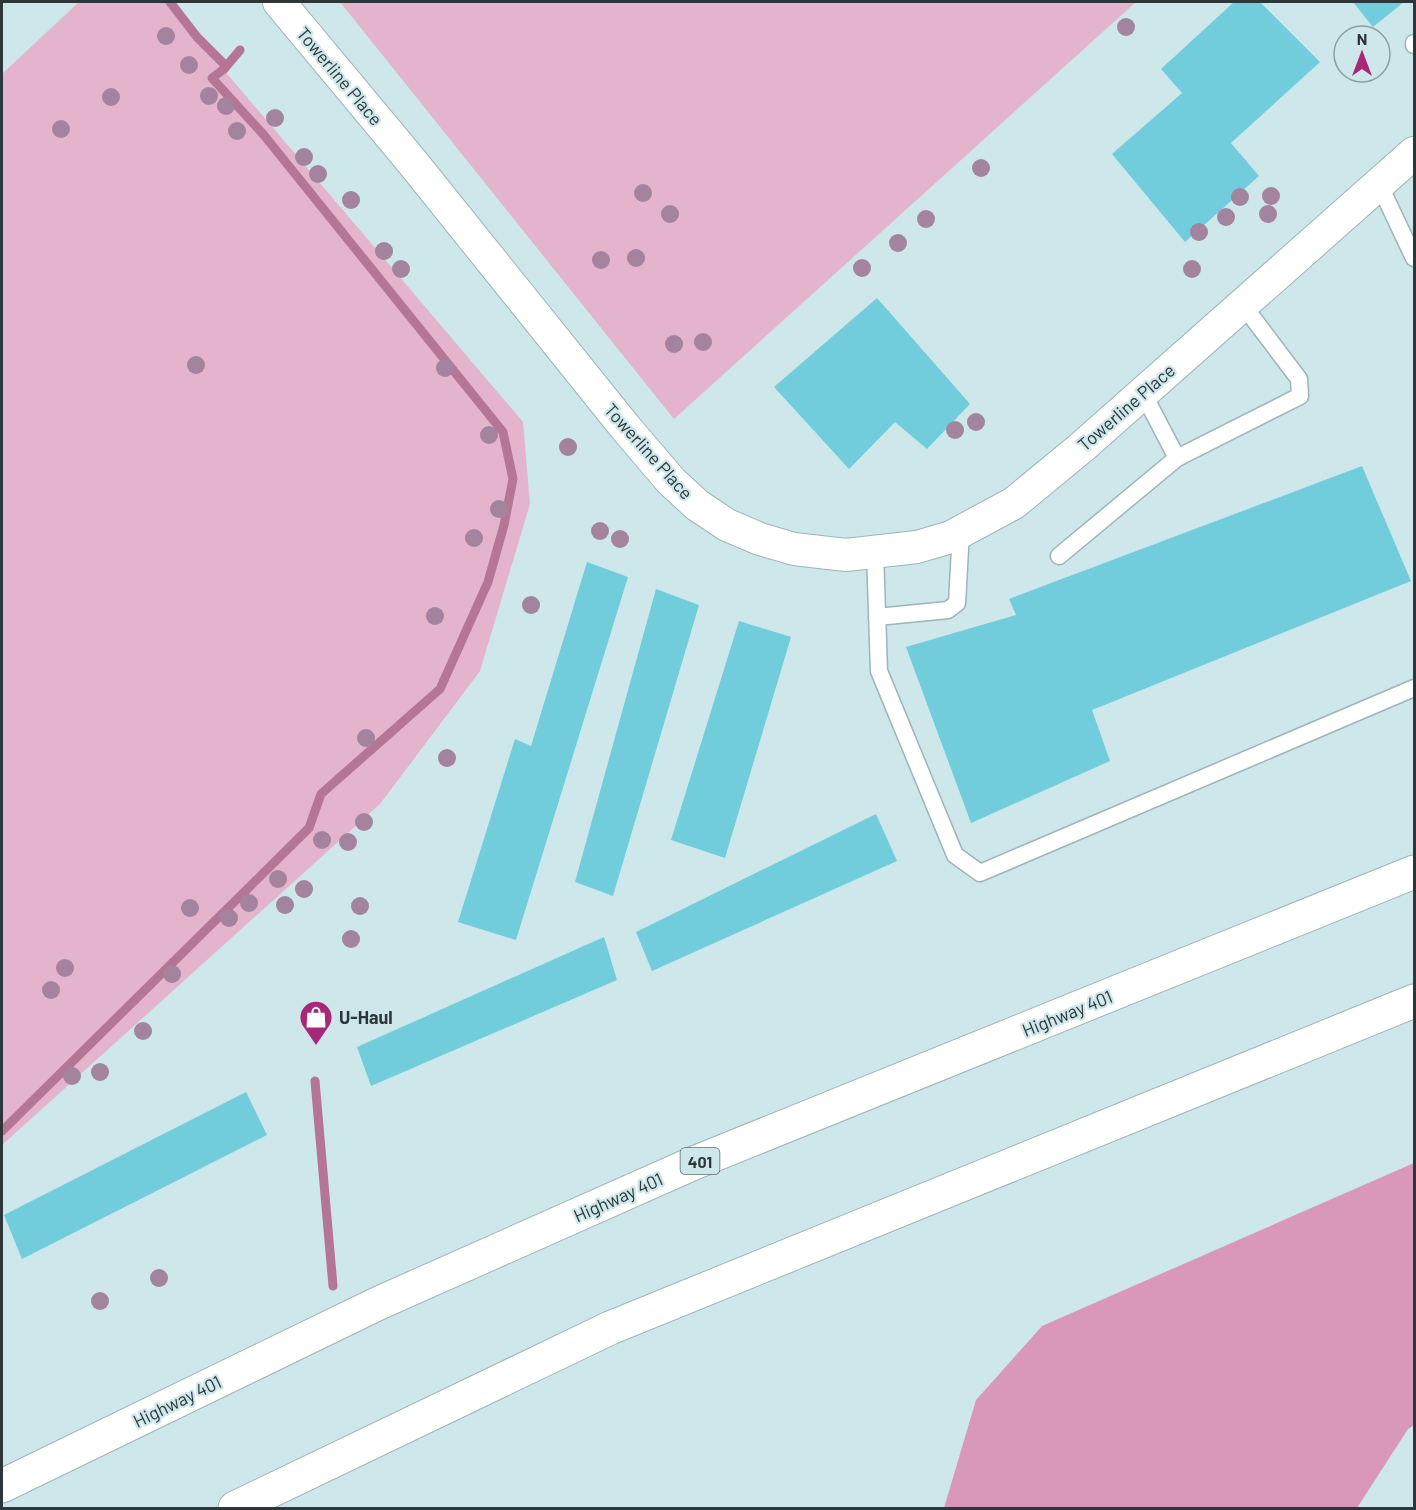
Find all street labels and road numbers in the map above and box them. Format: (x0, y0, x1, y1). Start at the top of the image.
street label: Towerline Place (292, 22, 388, 130)
street label: Towerline Place (1073, 359, 1179, 455)
street label: Towerline Place (600, 398, 698, 504)
street label: Highway 401 (1019, 985, 1115, 1041)
road number: 401 (680, 1148, 720, 1174)
street label: Highway 401 (570, 1168, 666, 1226)
street label: Highway 401 (129, 1370, 225, 1432)

